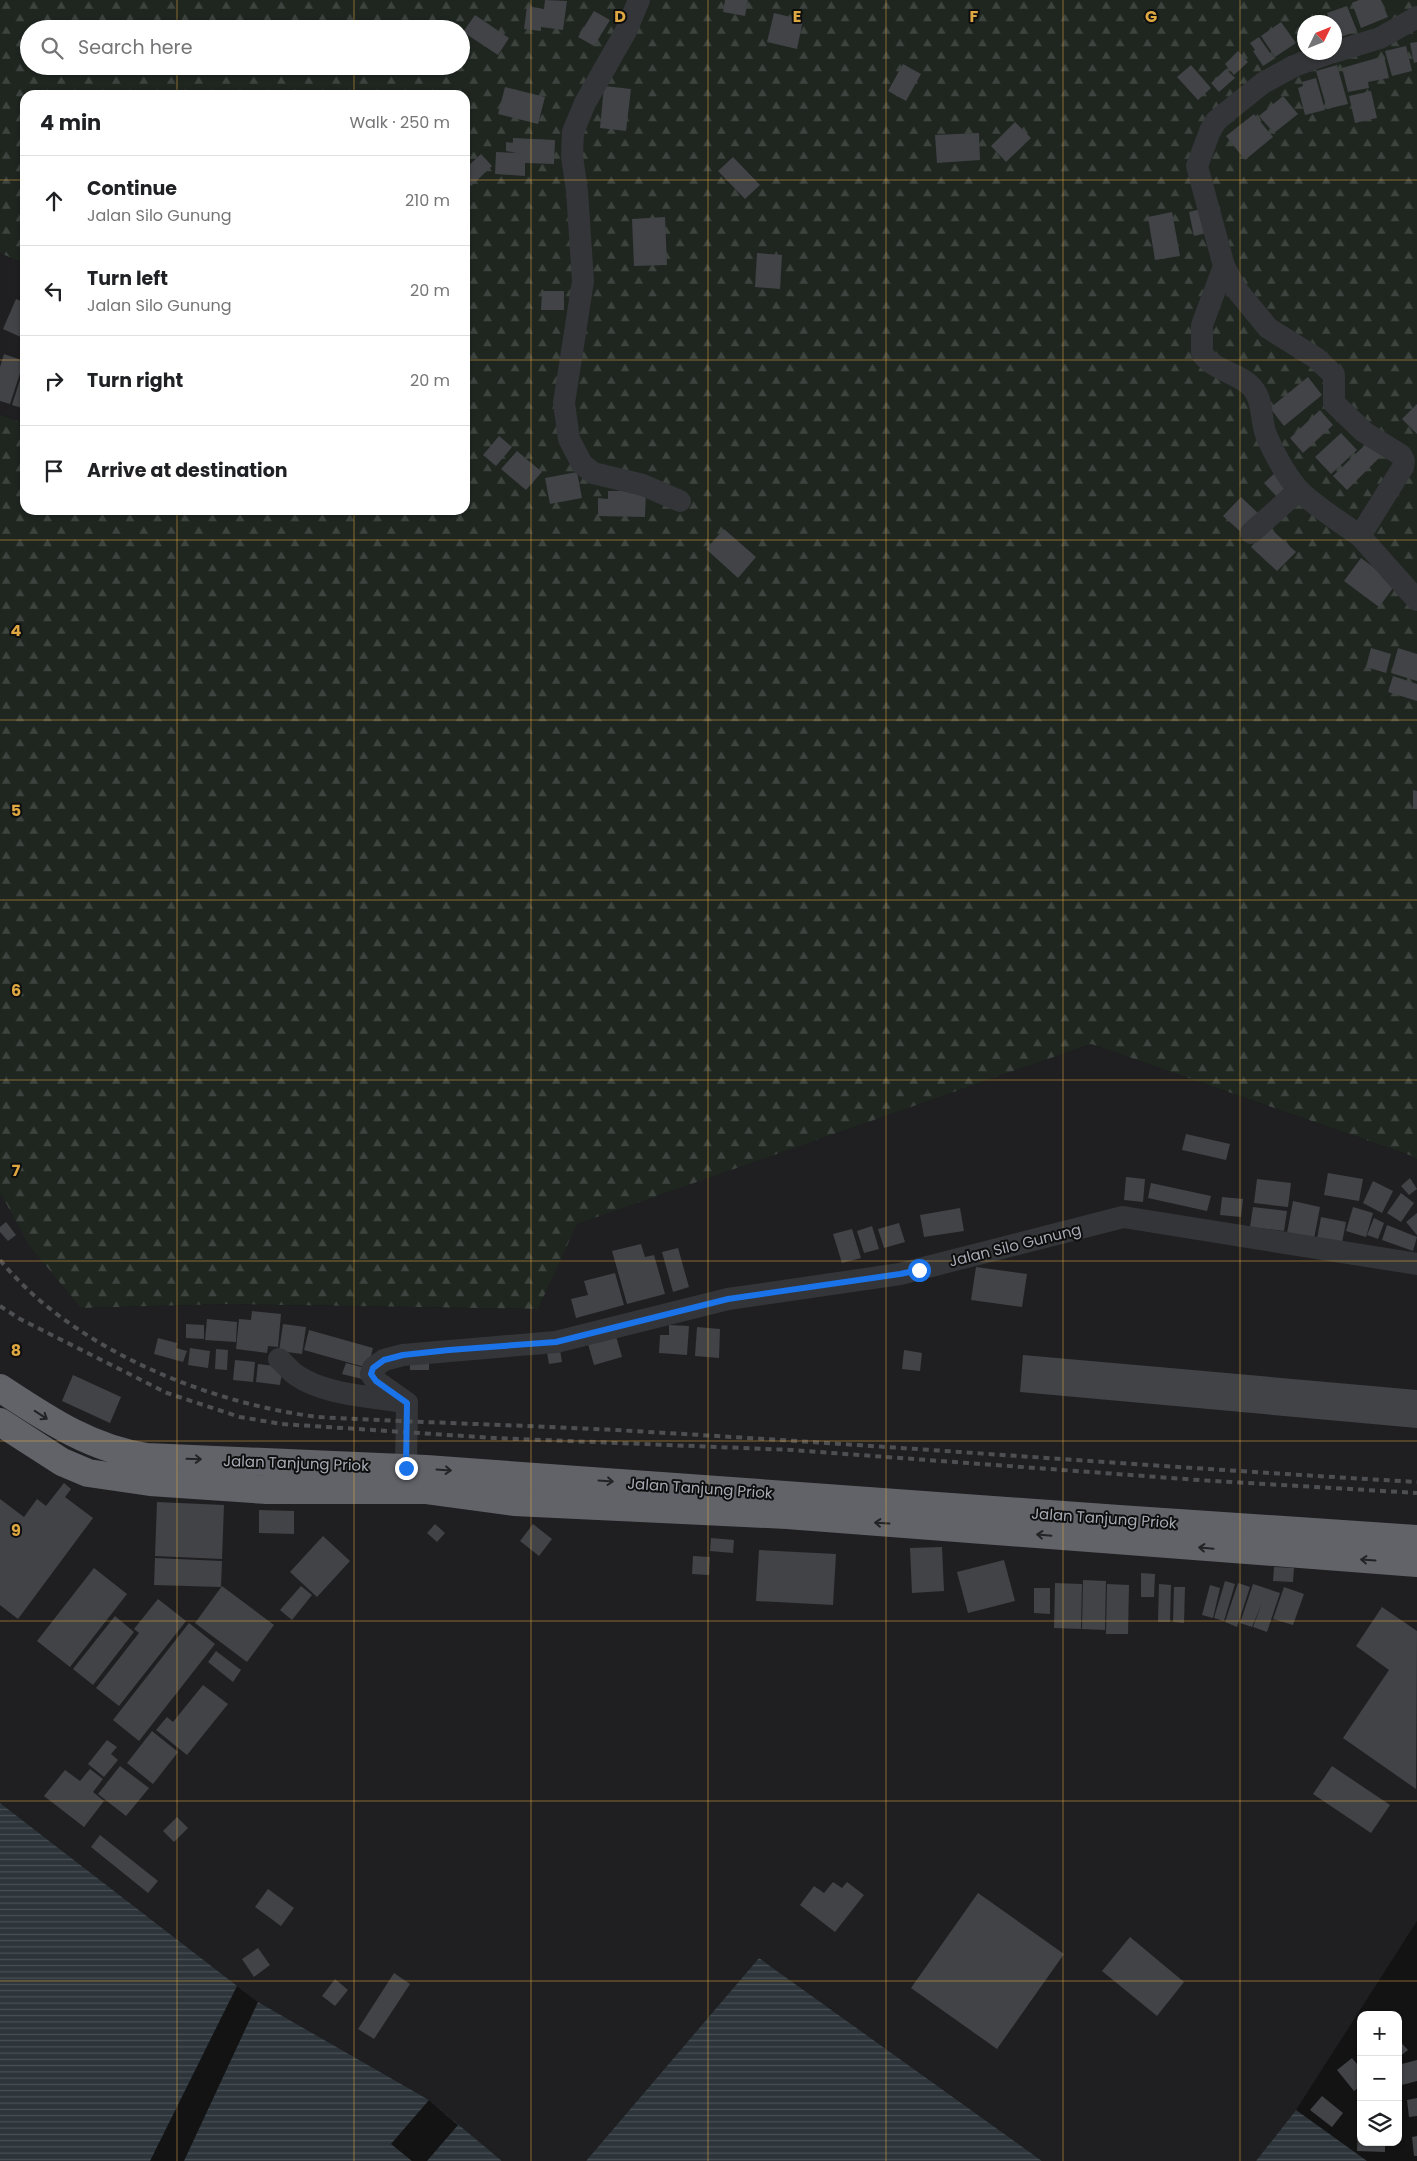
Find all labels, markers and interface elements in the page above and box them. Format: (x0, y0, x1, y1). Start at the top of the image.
text: D (614, 5, 626, 28)
text: E (793, 5, 801, 28)
text: F (970, 5, 979, 28)
text: G (1145, 5, 1157, 28)
north arrow (1297, 15, 1342, 60)
search box (20, 20, 470, 75)
icon: search (38, 34, 66, 62)
text: Search here (78, 34, 192, 61)
text: 4 min (40, 108, 101, 137)
text: Walk · 250 m (349, 111, 450, 134)
text: Continue (87, 175, 177, 202)
icon: ahead (40, 187, 68, 215)
text: 210 m (405, 189, 450, 212)
text: Jalan Silo Gunung (87, 204, 232, 227)
text: Turn left (87, 265, 168, 292)
icon: left (40, 277, 68, 305)
text: 20 m (410, 279, 450, 302)
text: Jalan Silo Gunung (87, 294, 232, 317)
icon: right (40, 367, 68, 395)
text: Turn right (87, 367, 183, 394)
text: 20 m (410, 369, 450, 392)
icon: arrive (40, 457, 68, 485)
text: Arrive at destination (87, 457, 288, 484)
text: 4 (11, 619, 22, 642)
text: 5 (11, 799, 21, 822)
text: 6 (11, 979, 21, 1002)
text: 7 (12, 1159, 21, 1182)
street label: Jalan Silo Gunung (947, 1218, 1083, 1272)
route start (908, 1259, 931, 1282)
text: 8 (11, 1339, 21, 1362)
one-way arrow (34, 1410, 48, 1420)
street label: Jalan Tanjung Priok (223, 1450, 369, 1476)
one-way arrow (186, 1455, 202, 1464)
route end (395, 1457, 418, 1480)
one-way arrow (435, 1465, 451, 1475)
street label: Jalan Tanjung Priok (627, 1472, 774, 1504)
one-way arrow (598, 1477, 614, 1486)
street label: Jalan Tanjung Priok (1031, 1502, 1178, 1534)
one-way arrow (875, 1518, 891, 1527)
text: 9 (11, 1519, 21, 1542)
one-way arrow (1037, 1530, 1053, 1540)
one-way arrow (1199, 1543, 1215, 1553)
one-way arrow (1361, 1556, 1377, 1565)
map controls (1357, 2011, 1402, 2146)
button: + (1357, 2011, 1402, 2056)
button: − (1357, 2056, 1402, 2101)
button: layers (1357, 2101, 1402, 2146)

